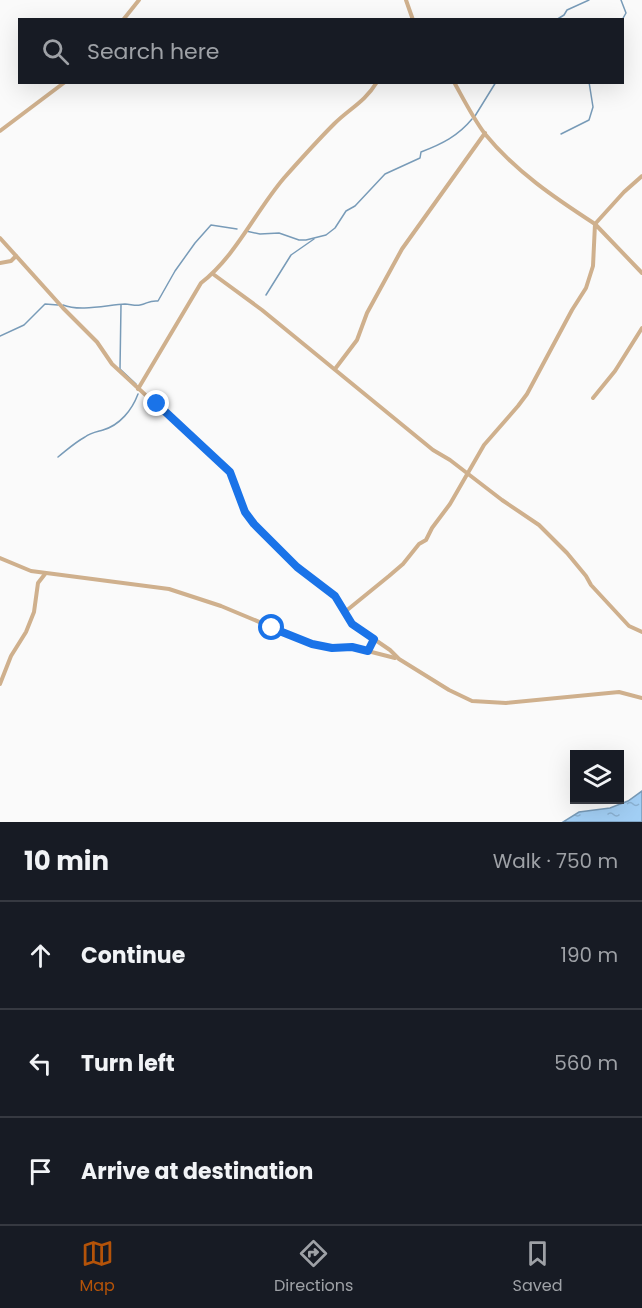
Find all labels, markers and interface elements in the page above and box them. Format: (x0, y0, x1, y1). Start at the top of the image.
search box (18, 18, 624, 84)
icon: search (39, 35, 72, 68)
text: Search here (87, 36, 220, 67)
route end (143, 390, 169, 416)
route start (258, 614, 284, 640)
map controls (570, 750, 624, 804)
button: layers (570, 750, 624, 804)
text: 10 min (24, 843, 109, 879)
text: Walk · 750 m (493, 847, 618, 875)
icon: ahead (24, 939, 57, 972)
text: Continue (81, 940, 185, 971)
text: 190 m (561, 941, 618, 969)
icon: left (24, 1047, 57, 1080)
text: Turn left (81, 1048, 175, 1079)
text: 560 m (554, 1049, 618, 1077)
icon: arrive (24, 1155, 57, 1188)
text: Arrive at destination (81, 1156, 313, 1187)
tab: Map (80, 1237, 115, 1298)
tab: Directions (274, 1237, 353, 1298)
tab: Saved (513, 1237, 562, 1298)

